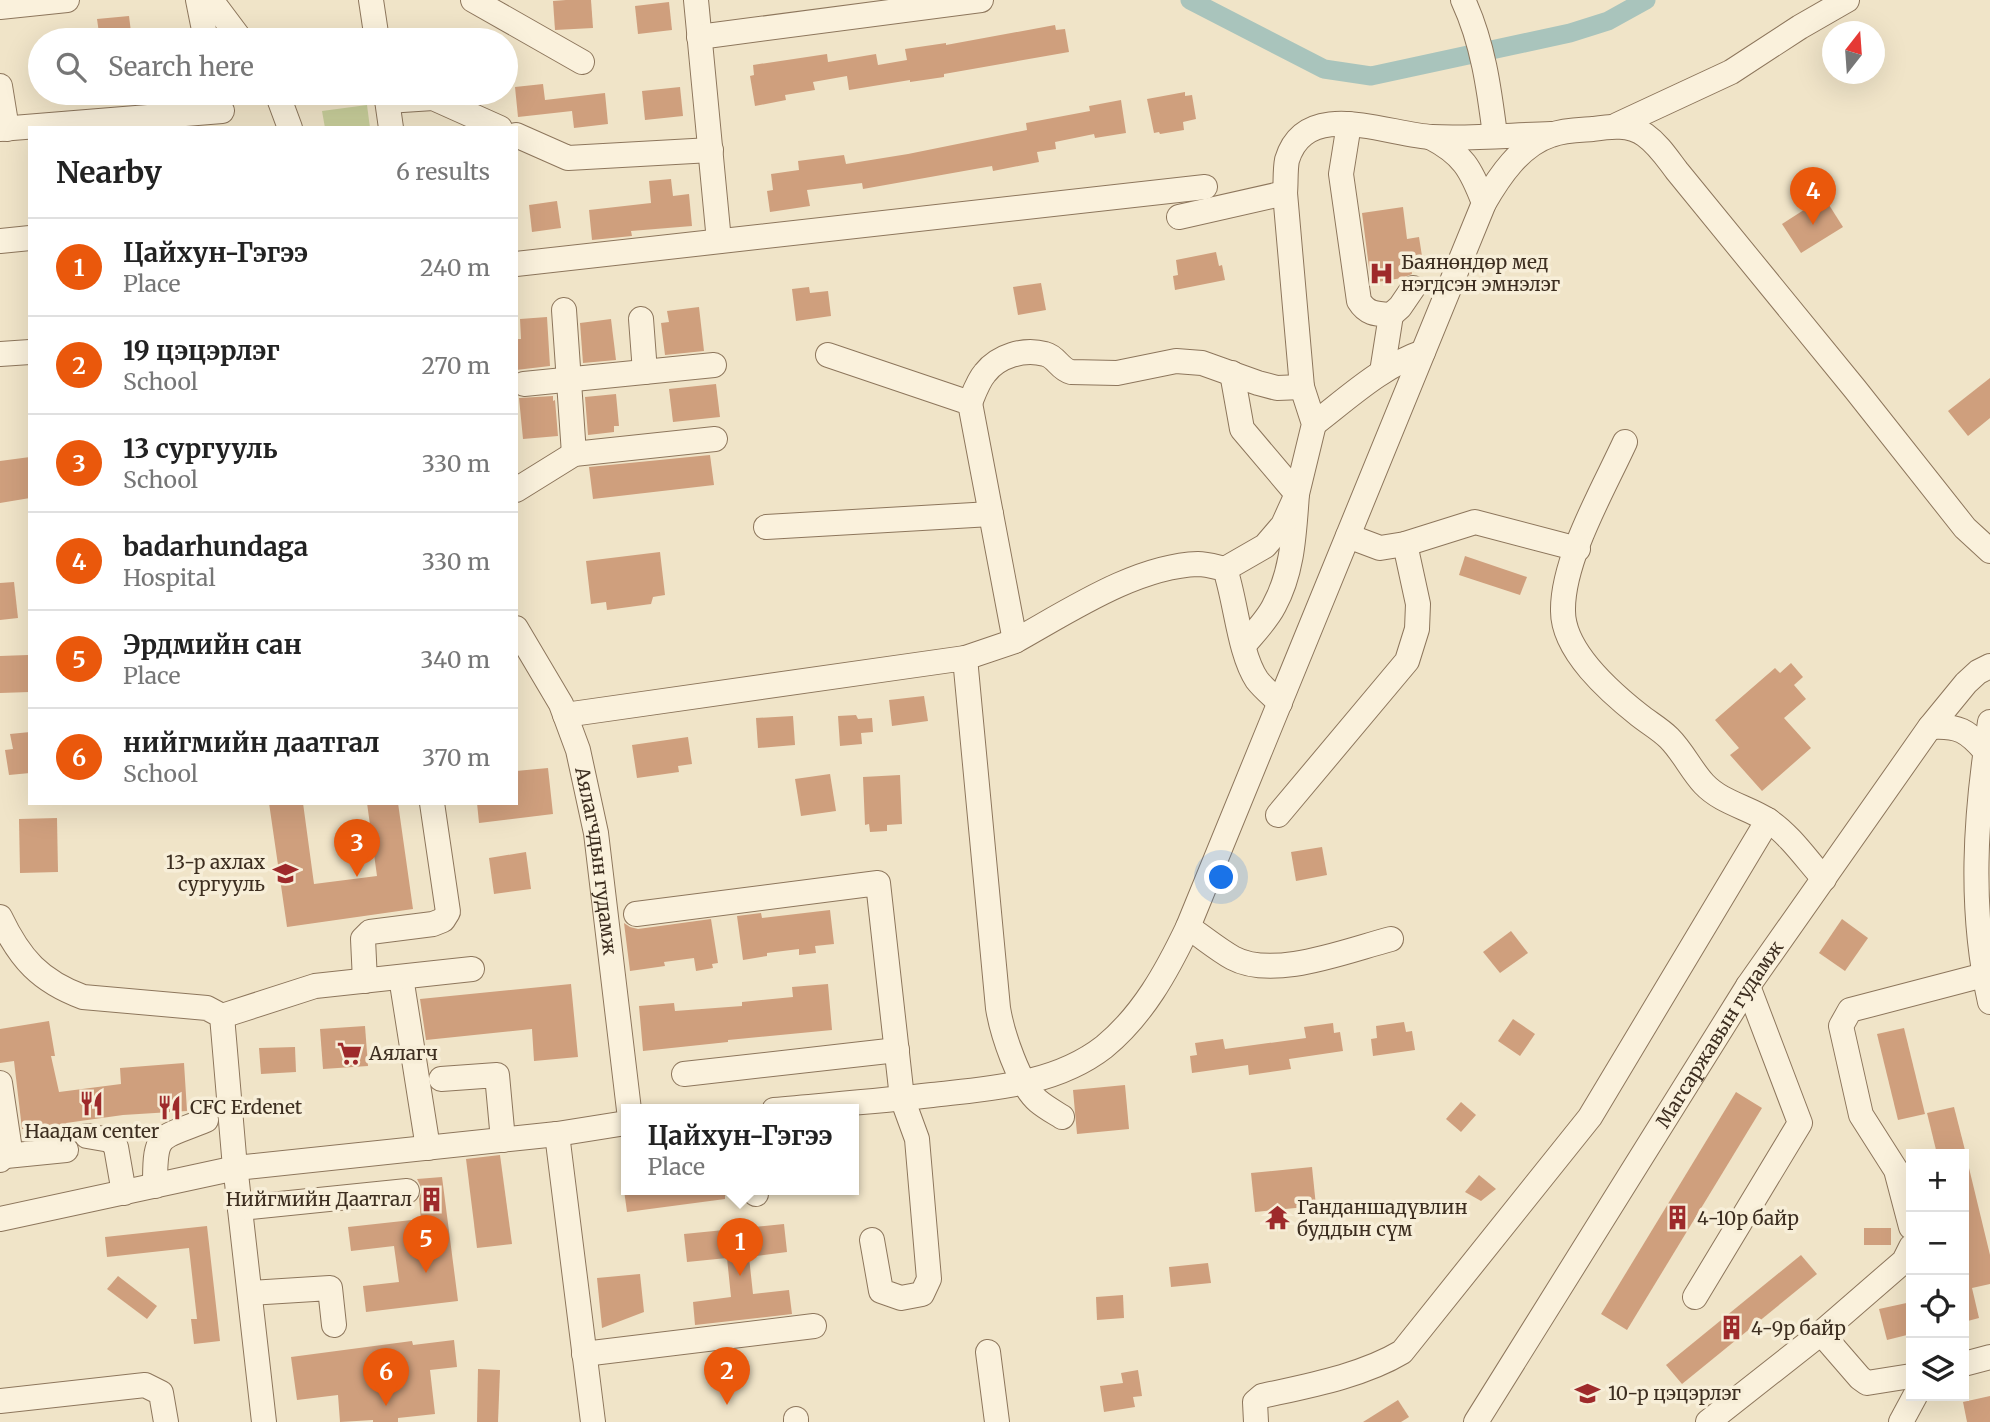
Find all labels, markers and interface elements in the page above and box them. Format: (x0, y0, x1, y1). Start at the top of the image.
north arrow (1822, 21, 1885, 84)
search box (28, 28, 518, 105)
icon: search (52, 48, 90, 86)
text: Search here (108, 50, 254, 83)
text: Nearby (56, 153, 162, 191)
text: 6 results (396, 157, 490, 186)
pin: 4 (1790, 167, 1836, 225)
text: Цайхун-Гэгээ (123, 236, 308, 269)
place label: Баянөндөр мед нэгдсэн эмнэлэг (1401, 250, 1561, 296)
text: 1 (74, 253, 84, 282)
text: 240 m (420, 253, 490, 282)
hospital icon: Баянөндөр мед нэгдсэн эмнэлэг (1367, 259, 1395, 287)
text: Place (123, 269, 180, 298)
text: 19 цэцэрлэг (123, 334, 280, 367)
text: 2 (72, 351, 86, 380)
text: 270 m (422, 351, 490, 380)
text: School (123, 367, 198, 396)
text: 13 сургууль (123, 432, 278, 465)
text: 3 (72, 449, 86, 478)
text: 330 m (422, 449, 490, 478)
text: School (123, 465, 198, 494)
text: badarhundaga (123, 530, 308, 563)
text: 4 (72, 547, 86, 576)
text: 330 m (422, 547, 490, 576)
text: Hospital (123, 563, 216, 592)
text: Эрдмийн сан (123, 628, 302, 661)
text: 5 (72, 645, 86, 674)
text: 340 m (420, 645, 490, 674)
text: Place (123, 661, 180, 690)
text: нийгмийн даатгал (123, 726, 380, 759)
text: 6 (72, 743, 86, 772)
text: 370 m (422, 743, 490, 772)
text: School (123, 759, 198, 788)
street label: Аялагчдын гудамж (570, 764, 622, 956)
pin: 3 (334, 819, 380, 877)
place label: 13-р ахлах сургууль (166, 850, 266, 896)
school or university icon: 13-р ахлах сургууль (271, 859, 299, 887)
your location (1204, 860, 1238, 894)
street label: Магсаржавын гудамж (1651, 936, 1788, 1132)
supermarket icon: Аялагч (335, 1039, 363, 1067)
place label: Аялагч (368, 1041, 438, 1065)
restaurant icon: Наадам center (78, 1089, 106, 1117)
restaurant icon: CFC Erdenet (156, 1093, 184, 1121)
place label: CFC Erdenet (190, 1095, 303, 1119)
popup (621, 1104, 859, 1195)
place label: Наадам center (25, 1119, 160, 1143)
text: Цайхун-Гэгээ (648, 1119, 832, 1152)
map controls (1906, 1149, 1969, 1401)
button: + (1906, 1149, 1969, 1212)
text: Place (648, 1152, 705, 1181)
building icon: Нийгмийн Даатгал (418, 1185, 446, 1213)
place label: Нийгмийн Даатгал (226, 1187, 412, 1211)
place label: Ганданшадүвлин буддын сүм (1297, 1195, 1468, 1241)
temple icon: Ганданшадүвлин буддын сүм (1263, 1204, 1291, 1232)
building icon: 4-10р байр (1663, 1204, 1691, 1232)
place label: 4-10р байр (1697, 1206, 1799, 1230)
button: − (1906, 1212, 1969, 1275)
pin: 5 (403, 1215, 449, 1273)
pin: 1 (717, 1218, 763, 1276)
button: locate (1906, 1275, 1969, 1338)
building icon: 4-9р байр (1717, 1314, 1745, 1342)
place label: 4-9р байр (1751, 1316, 1846, 1340)
button: layers (1906, 1338, 1969, 1401)
pin: 2 (704, 1347, 750, 1405)
pin: 6 (363, 1348, 409, 1406)
school or university icon: 10-р цэцэрлэг (1574, 1379, 1602, 1407)
place label: 10-р цэцэрлэг (1608, 1381, 1741, 1405)

